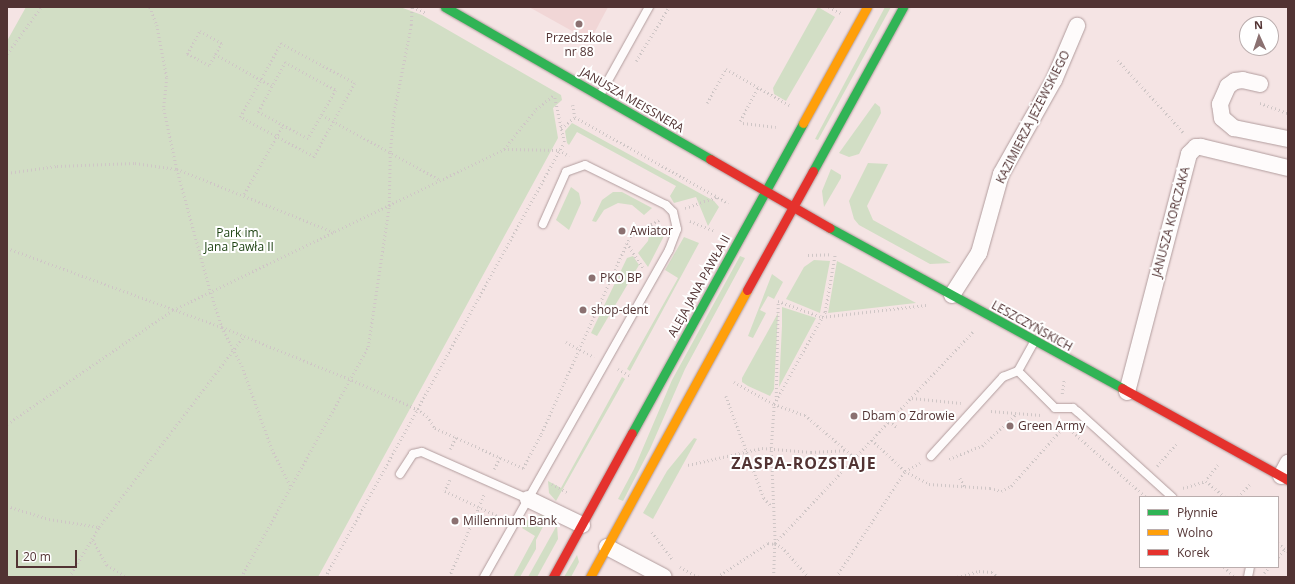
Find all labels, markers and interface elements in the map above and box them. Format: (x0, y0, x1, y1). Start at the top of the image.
north arrow (1239, 16, 1279, 56)
text: N (1254, 17, 1263, 32)
marker: Przedszkole nr 88 (574, 19, 584, 29)
place label: Przedszkole nr 88 (546, 31, 612, 59)
street label: KAZIMIERZA JEŻEWSKIEGO (993, 48, 1073, 186)
street label: JANUSZA MEISSNERA (578, 64, 686, 136)
street label: JANUSZA KORCZAKA (1149, 165, 1193, 279)
place label: Awiator (630, 224, 673, 238)
park label: Park im. Jana Pawła II (204, 226, 274, 254)
marker: Awiator (617, 226, 627, 236)
street label: ALEJA JANA PAWŁA II (665, 232, 733, 340)
place label: PKO BP (600, 271, 642, 285)
marker: PKO BP (587, 273, 597, 283)
street label: LESZCZYŃSKICH (989, 298, 1075, 354)
place label: shop-dent (591, 303, 648, 317)
marker: shop-dent (578, 305, 588, 315)
place label: Dbam o Zdrowie (862, 409, 955, 423)
marker: Dbam o Zdrowie (849, 411, 859, 421)
place label: Green Army (1018, 419, 1085, 433)
marker: Green Army (1005, 421, 1015, 431)
district label: ZASPA-ROZSTAJE (731, 453, 877, 473)
legend (1139, 496, 1279, 568)
text: Płynnie (1177, 504, 1218, 521)
place label: Millennium Bank (463, 514, 557, 528)
marker: Millennium Bank (450, 516, 460, 526)
text: Wolno (1177, 524, 1213, 541)
scale bar (18, 542, 79, 568)
text: Korek (1177, 544, 1210, 561)
text: 20 m (23, 548, 51, 565)

